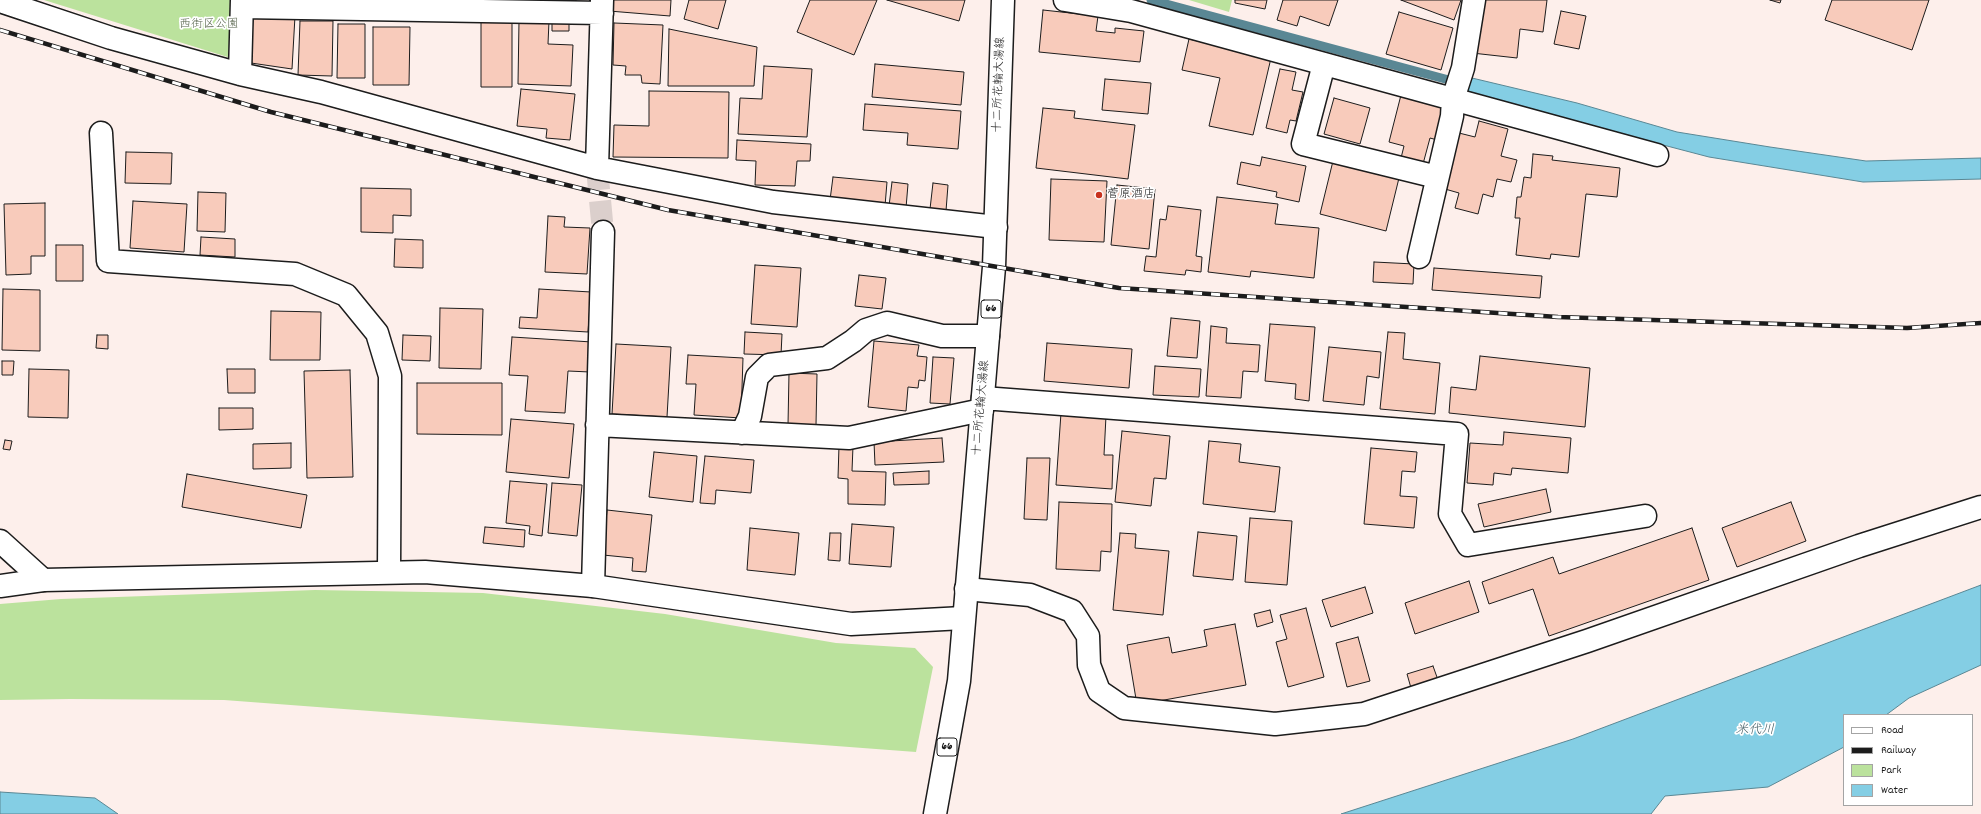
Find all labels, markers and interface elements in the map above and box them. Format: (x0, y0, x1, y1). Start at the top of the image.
park label: 西街区公園 (179, 18, 239, 32)
street label: 十二所花輪大湯線 (991, 37, 1009, 133)
place label: 菅原酒店 (1107, 188, 1155, 202)
marker: 菅原酒店 (1094, 190, 1104, 200)
road number: 66 (981, 300, 1001, 318)
street label: 十二所花輪大湯線 (971, 360, 993, 456)
legend (1843, 714, 1973, 806)
text: Road (1881, 722, 1903, 739)
water label: 米代川 (1736, 723, 1774, 739)
road number: 66 (937, 738, 957, 756)
text: Railway (1881, 742, 1916, 759)
text: Park (1881, 762, 1901, 779)
text: Water (1881, 782, 1908, 799)

